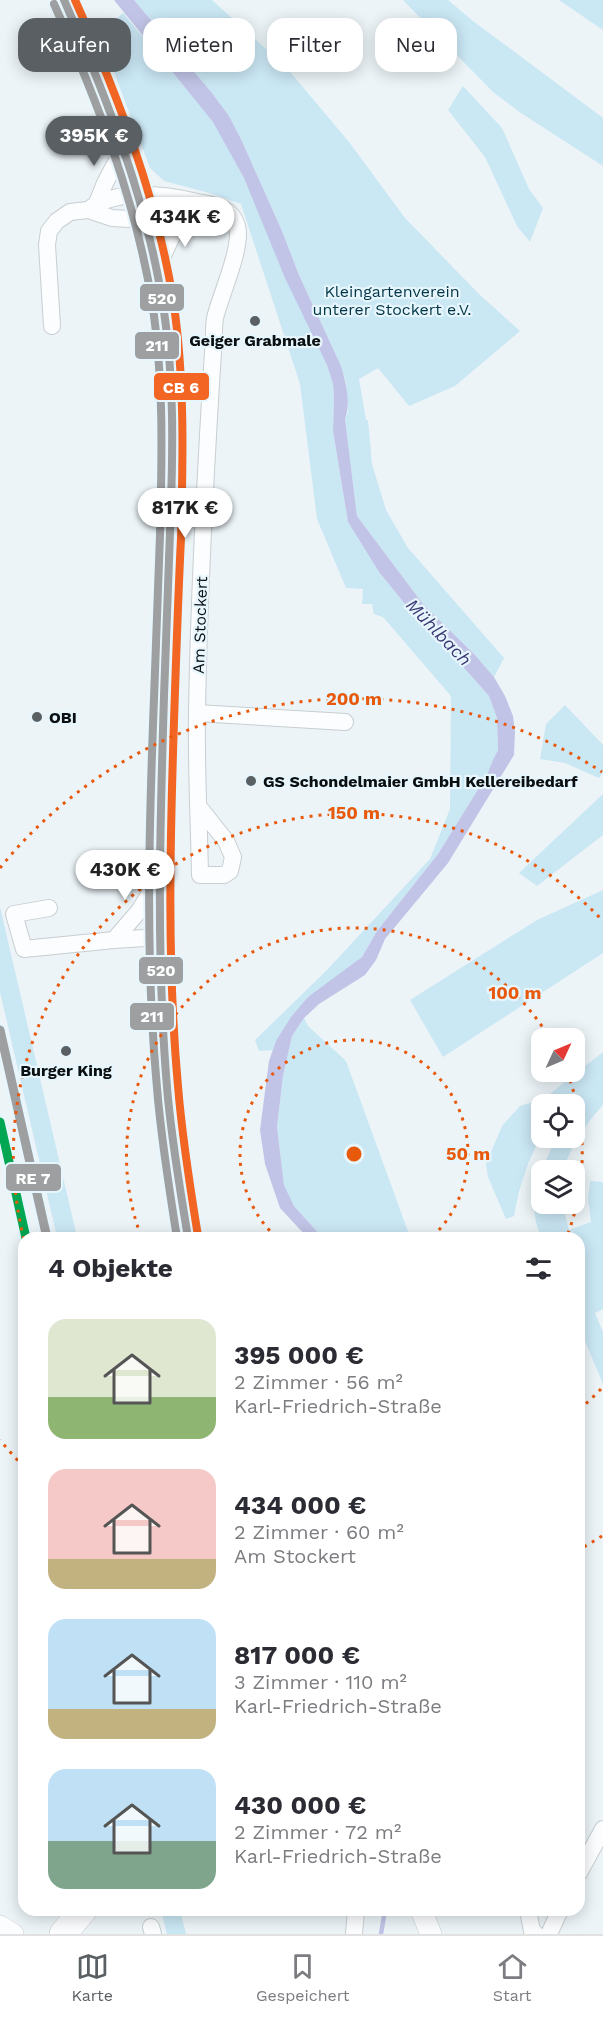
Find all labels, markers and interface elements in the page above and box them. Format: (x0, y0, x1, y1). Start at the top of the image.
chip: Kaufen (18, 18, 131, 72)
chip: Mieten (143, 18, 255, 72)
chip: Filter (267, 18, 363, 72)
chip: Neu (375, 18, 457, 72)
pin: 395K € (45, 116, 143, 167)
text: 395K € (59, 123, 129, 147)
pin: 434K € (136, 197, 234, 248)
text: 434K € (149, 204, 221, 228)
park label: Kleingartenverein unterer Stockert e.V. (313, 282, 471, 319)
line badge: 520 (139, 283, 185, 312)
text: 520 (147, 289, 177, 308)
marker: Geiger Grabmale (248, 314, 262, 328)
line badge: 211 (134, 331, 180, 360)
place label: Geiger Grabmale (189, 331, 321, 350)
text: 211 (145, 336, 169, 355)
line badge: CB 6 (153, 372, 210, 401)
text: CB 6 (163, 378, 199, 397)
pin: 817K € (136, 488, 234, 539)
text: 817K € (152, 495, 218, 519)
street label: Am Stockert (189, 576, 211, 674)
water label: Mühlbach (402, 594, 476, 670)
text: 200 m (326, 688, 382, 709)
place label: OBI (49, 708, 77, 727)
marker: OBI (30, 710, 44, 724)
place label: GS Schondelmaier GmbH Kellereibedarf (263, 772, 578, 791)
marker: GS Schondelmaier GmbH Kellereibedarf (244, 774, 258, 788)
text: 150 m (328, 802, 380, 823)
pin: 430K € (76, 850, 174, 901)
text: 430K € (89, 857, 161, 881)
line badge: 520 (138, 956, 184, 985)
text: 520 (146, 961, 176, 980)
text: 100 m (488, 982, 542, 1003)
line badge: 211 (129, 1002, 175, 1031)
text: 211 (140, 1007, 164, 1026)
north arrow (531, 1028, 585, 1082)
map controls (531, 1028, 585, 1214)
marker: Burger King (59, 1044, 73, 1058)
place label: Burger King (20, 1061, 112, 1080)
button: locate (531, 1094, 585, 1148)
text: 50 m (446, 1143, 490, 1164)
centre of rings (344, 1144, 364, 1164)
button: layers (531, 1160, 585, 1214)
line badge: RE 7 (5, 1163, 62, 1192)
text: RE 7 (16, 1169, 51, 1188)
icon: filters (522, 1252, 555, 1285)
text: 4 Objekte (48, 1253, 173, 1283)
text: 395 000 € (234, 1340, 364, 1370)
icon: home (96, 1343, 168, 1415)
text: 2 Zimmer · 56 m² (234, 1370, 403, 1394)
text: Karl-Friedrich-Straße (234, 1394, 442, 1418)
text: 434 000 € (234, 1490, 366, 1520)
icon: home (96, 1493, 168, 1565)
text: 2 Zimmer · 60 m² (234, 1520, 404, 1544)
text: Am Stockert (234, 1544, 356, 1568)
text: 817 000 € (234, 1640, 360, 1670)
icon: home (96, 1643, 168, 1715)
text: 3 Zimmer · 110 m² (234, 1670, 407, 1694)
text: Karl-Friedrich-Straße (234, 1694, 442, 1718)
text: 430 000 € (234, 1790, 366, 1820)
icon: home (96, 1793, 168, 1865)
text: 2 Zimmer · 72 m² (234, 1820, 401, 1844)
text: Karl-Friedrich-Straße (234, 1844, 442, 1868)
tab: Karte (72, 1950, 113, 2005)
tab: Gespeichert (256, 1950, 350, 2005)
tab: Start (493, 1950, 531, 2005)

